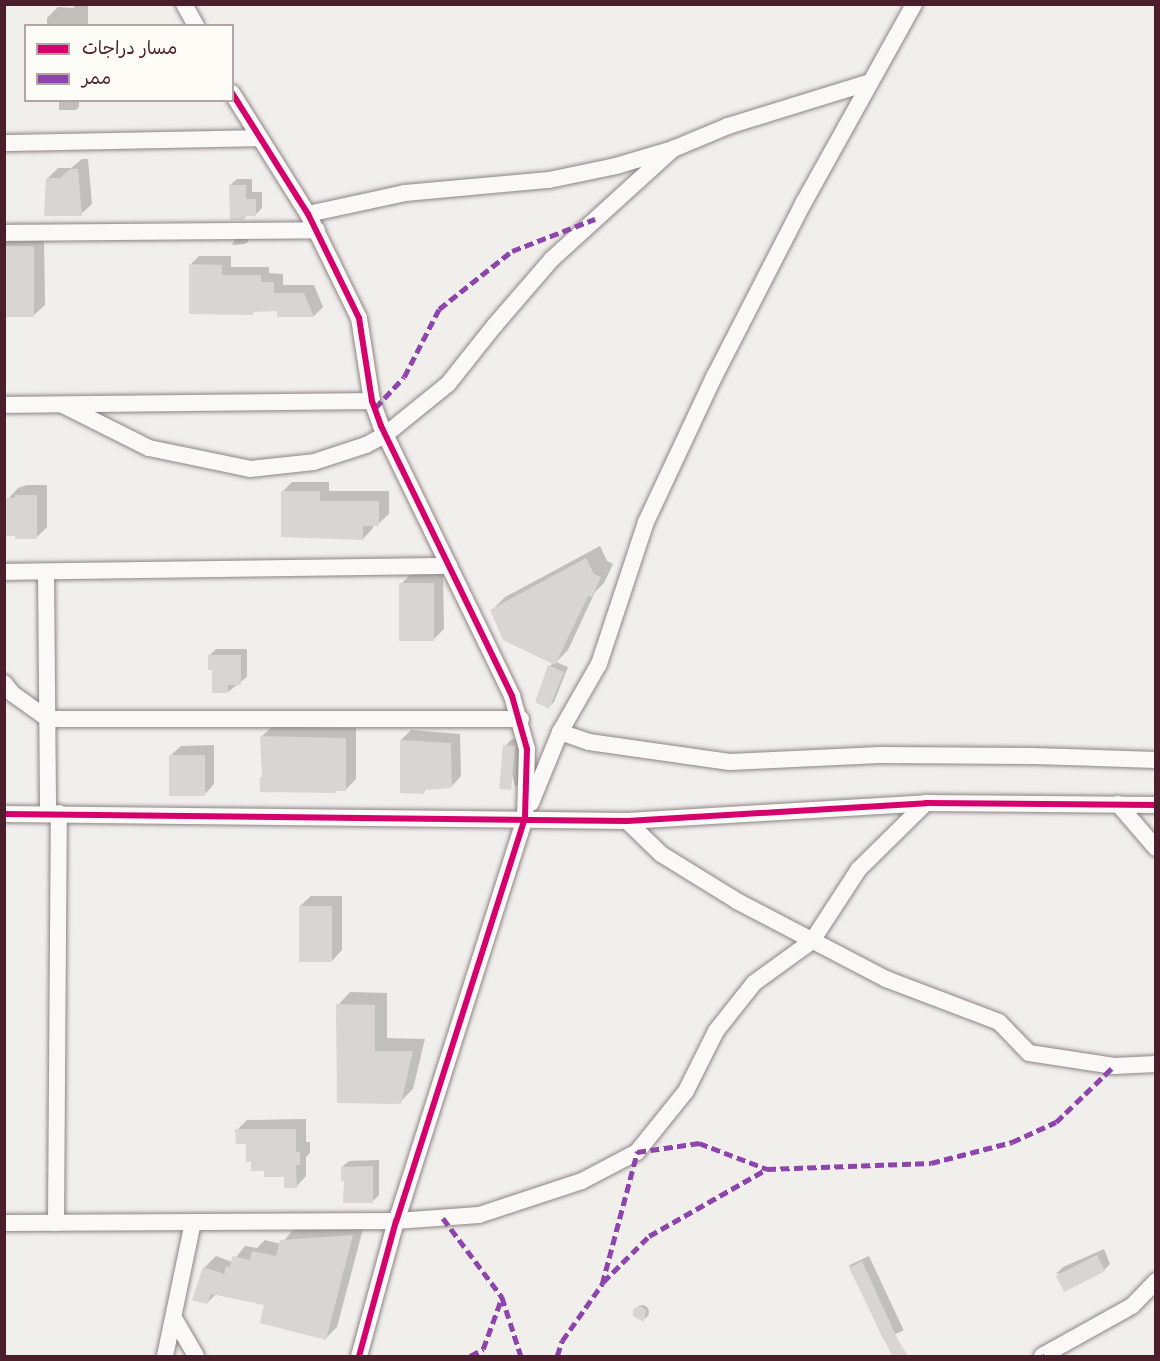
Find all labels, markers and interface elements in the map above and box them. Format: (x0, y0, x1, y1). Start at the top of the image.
legend (24, 24, 234, 102)
text: مسار دراجات (82, 37, 177, 61)
text: ممر (82, 67, 111, 91)

